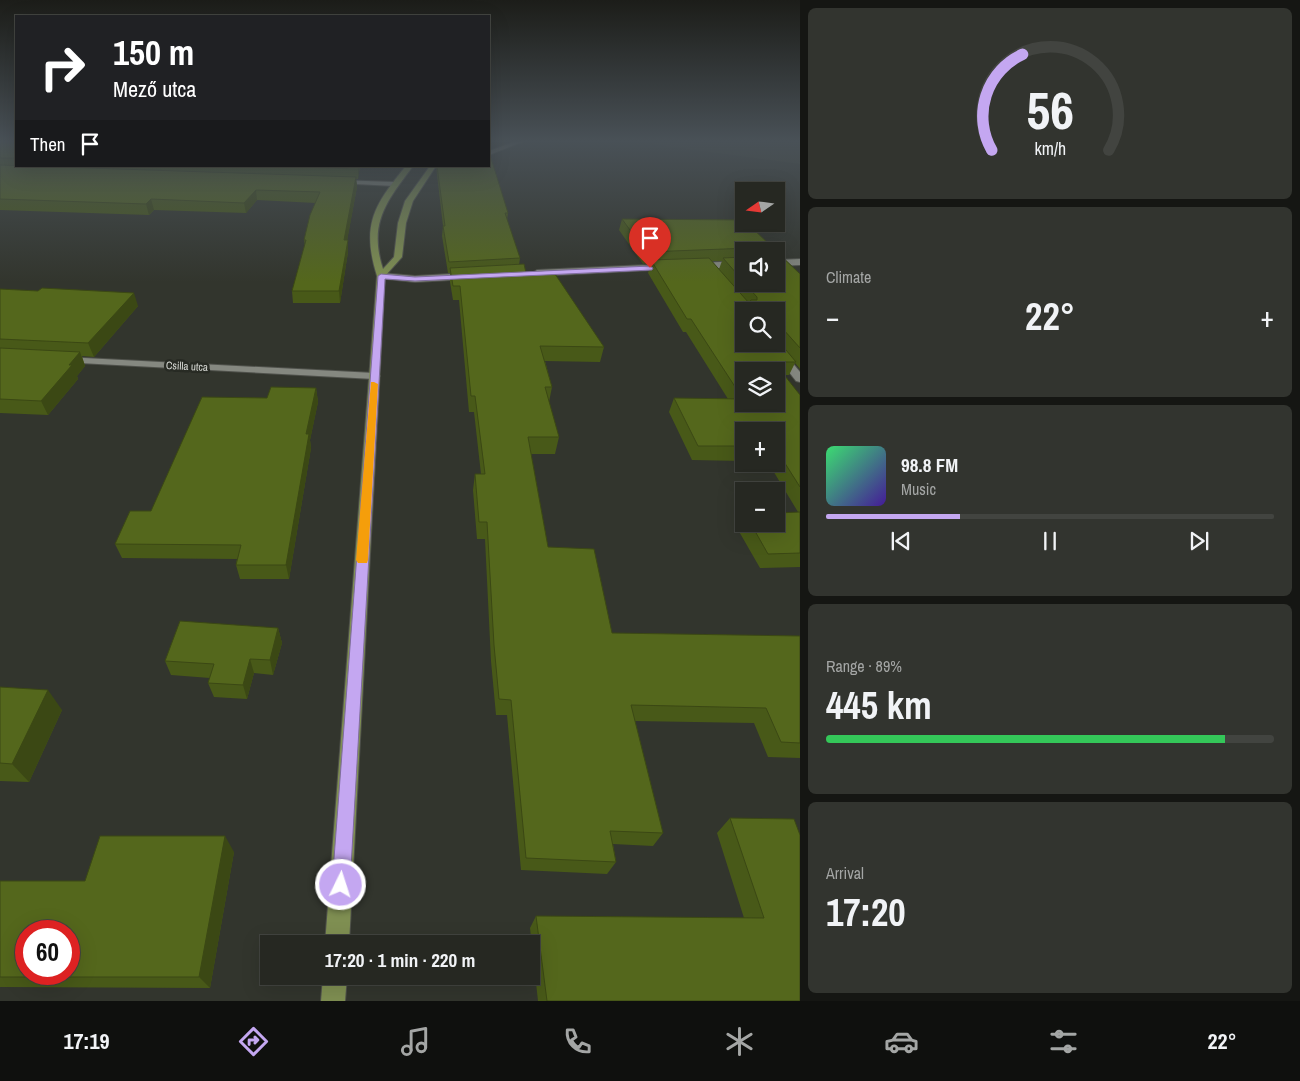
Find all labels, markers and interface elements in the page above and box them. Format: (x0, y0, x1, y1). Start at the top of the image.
text: 150 m (113, 29, 194, 76)
icon: right (30, 35, 95, 100)
text: Mező utca (113, 74, 196, 104)
text: 56 (1026, 75, 1074, 145)
icon: arrive (76, 130, 104, 158)
text: Then (30, 131, 66, 157)
text: km/h (1034, 137, 1066, 161)
north arrow (735, 182, 785, 232)
map controls (735, 182, 785, 532)
pin (629, 217, 671, 268)
icon: arrive (636, 224, 664, 252)
button: sound (735, 242, 785, 292)
text: Climate (826, 266, 871, 288)
text: 22° (1025, 291, 1075, 342)
text: − (826, 298, 839, 336)
text: + (1261, 298, 1274, 336)
button: search (735, 302, 785, 352)
street label: Csilla utca (166, 358, 208, 374)
button: layers (735, 362, 785, 412)
button: + (735, 422, 785, 472)
text: 98.8 FM (901, 452, 958, 478)
text: Music (901, 478, 936, 500)
button: − (735, 482, 785, 532)
icon: previous (887, 527, 915, 555)
icon: pause (1036, 527, 1064, 555)
icon: next (1185, 527, 1213, 555)
text: Range · 89% (826, 655, 902, 677)
text: 445 km (826, 680, 932, 731)
position arrow (314, 858, 366, 910)
text: Arrival (826, 862, 864, 884)
text: 17:20 (826, 887, 906, 938)
speed limit sign: 60 (15, 920, 80, 985)
text: 17:20 · 1 min · 220 m (325, 947, 475, 973)
icon: directions (236, 1024, 271, 1059)
icon: music (398, 1024, 433, 1059)
icon: phone (560, 1024, 595, 1059)
icon: climate (722, 1024, 757, 1059)
icon: car (884, 1024, 919, 1059)
icon: filters (1046, 1024, 1081, 1059)
text: 17:19 (63, 1026, 110, 1056)
text: 22° (1208, 1026, 1236, 1056)

